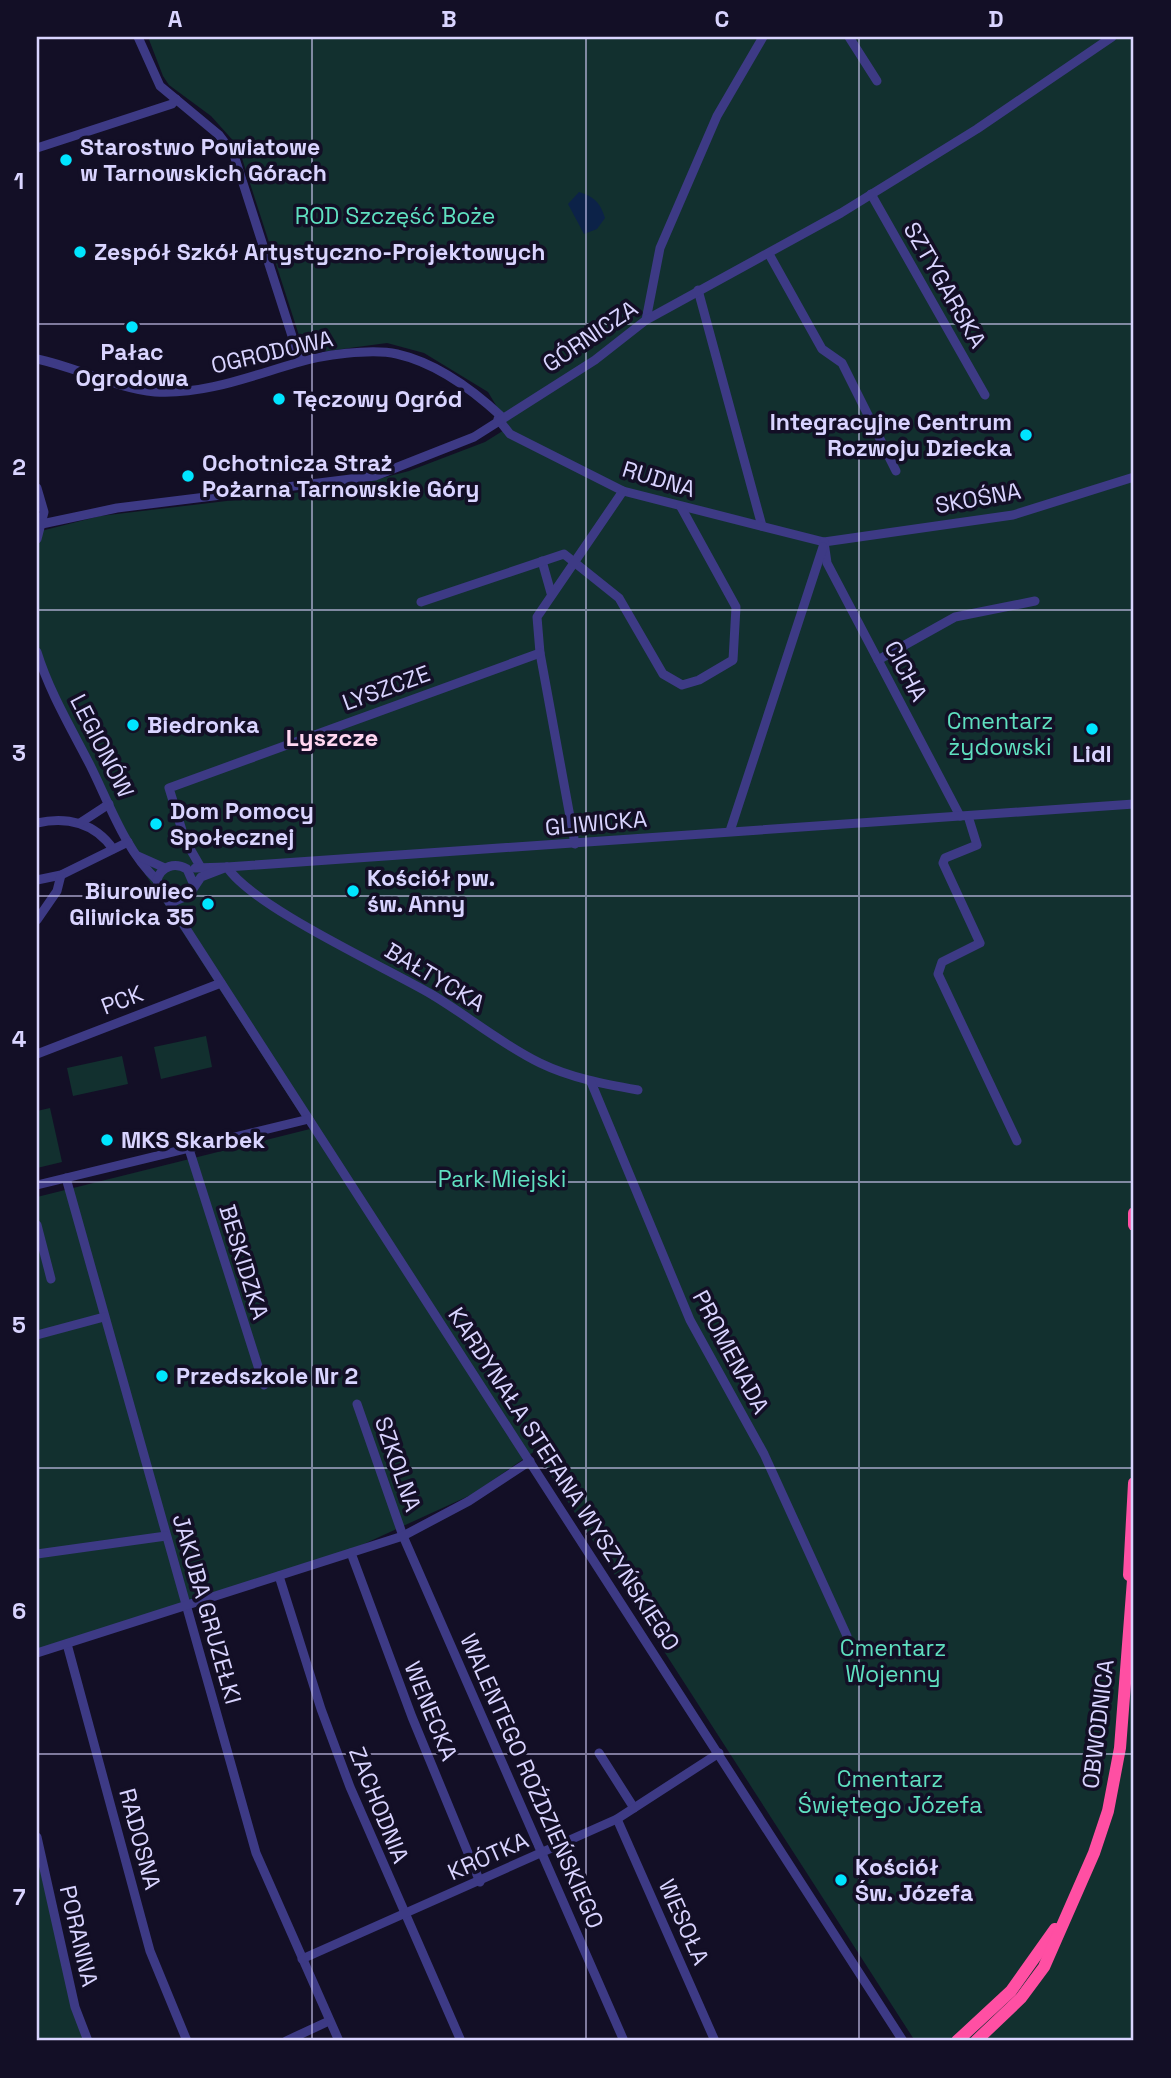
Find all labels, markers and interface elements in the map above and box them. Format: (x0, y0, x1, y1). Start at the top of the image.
text: A (168, 4, 183, 34)
text: B (441, 4, 457, 34)
text: C (715, 4, 729, 34)
text: D (988, 4, 1004, 34)
place label: Starostwo Powiatowe w Tarnowskich Górach (80, 132, 327, 188)
marker: Starostwo Powiatowe w Tarnowskich Górach (58, 152, 74, 168)
text: 1 (14, 166, 24, 196)
park label: ROD Szczęść Boże (295, 201, 495, 231)
street label: SZTYGARSKA (897, 216, 993, 354)
place label: Zespół Szkół Artystyczno-Projektowych (94, 237, 545, 267)
marker: Zespół Szkół Artystyczno-Projektowych (72, 244, 88, 260)
street label: GÓRNICZA (537, 293, 643, 379)
marker: Pałac Ogrodowa (124, 319, 140, 335)
street label: OGRODOWA (208, 323, 336, 381)
place label: Pałac Ogrodowa (75, 337, 189, 393)
place label: Tęczowy Ogród (293, 384, 462, 414)
marker: Tęczowy Ogród (271, 391, 287, 407)
place label: Integracyjne Centrum Rozwoju Dziecka (770, 407, 1012, 463)
marker: Integracyjne Centrum Rozwoju Dziecka (1018, 427, 1034, 443)
place label: Ochotnicza Straż Pożarna Tarnowskie Góry (202, 448, 479, 504)
text: 2 (12, 452, 26, 482)
street label: RUDNA (619, 454, 699, 504)
marker: Ochotnicza Straż Pożarna Tarnowskie Góry (180, 468, 196, 484)
street label: SKOŚNA (933, 476, 1023, 520)
street label: CICHA (878, 635, 934, 707)
street label: LYSZCZE (338, 658, 434, 718)
street label: LEGIONÓW (63, 689, 141, 803)
park label: Cmentarz żydowski (947, 706, 1053, 762)
place label: Biedronka (147, 710, 259, 740)
marker: Biedronka (125, 717, 141, 733)
marker: Lidl (1084, 721, 1100, 737)
district label: Lyszcze (286, 722, 378, 753)
text: 3 (12, 738, 26, 768)
place label: Lidl (1072, 739, 1112, 769)
place label: Dom Pomocy Społecznej (170, 796, 314, 852)
street label: GLIWICKA (544, 804, 648, 842)
marker: Dom Pomocy Społecznej (148, 816, 164, 832)
place label: Kościół pw. św. Anny (367, 863, 495, 919)
place label: Biurowiec Gliwicka 35 (69, 876, 194, 932)
marker: Kościół pw. św. Anny (345, 883, 361, 899)
marker: Biurowiec Gliwicka 35 (200, 896, 216, 912)
street label: BAŁTYCKA (379, 935, 491, 1019)
street label: PCK (97, 978, 147, 1022)
text: 4 (12, 1024, 27, 1054)
place label: MKS Skarbek (121, 1125, 265, 1155)
marker: MKS Skarbek (99, 1132, 115, 1148)
park label: Park Miejski (438, 1164, 566, 1194)
street label: BESKIDZKA (212, 1201, 276, 1323)
street label: PROMENADA (686, 1285, 776, 1419)
street label: KARDYNAŁA STEFANA WYSZYŃSKIEGO (441, 1301, 687, 1657)
text: 5 (12, 1310, 26, 1340)
place label: Przedszkole Nr 2 (176, 1361, 358, 1391)
marker: Przedszkole Nr 2 (154, 1368, 170, 1384)
street label: SZKOLNA (368, 1413, 428, 1515)
street label: JAKUBA GRUZEŁKI (165, 1510, 249, 1708)
text: 6 (12, 1596, 26, 1626)
street label: WALENTEGO ROŹDZIEŃSKIEGO (453, 1629, 611, 1933)
park label: Cmentarz Wojenny (840, 1633, 946, 1689)
street label: WENECKA (398, 1657, 464, 1765)
street label: OBWODNICA (1075, 1658, 1121, 1790)
street label: ZACHODNIA (342, 1742, 416, 1868)
park label: Cmentarz Świętego Józefa (798, 1764, 982, 1820)
street label: RADOSNA (112, 1785, 168, 1893)
street label: KRÓTKA (443, 1825, 533, 1887)
place label: Kościół Św. Józefa (855, 1852, 973, 1908)
marker: Kościół Św. Józefa (833, 1872, 849, 1888)
street label: WESOŁA (652, 1874, 716, 1970)
text: 7 (13, 1882, 26, 1912)
street label: PORANNA (53, 1882, 105, 1990)

